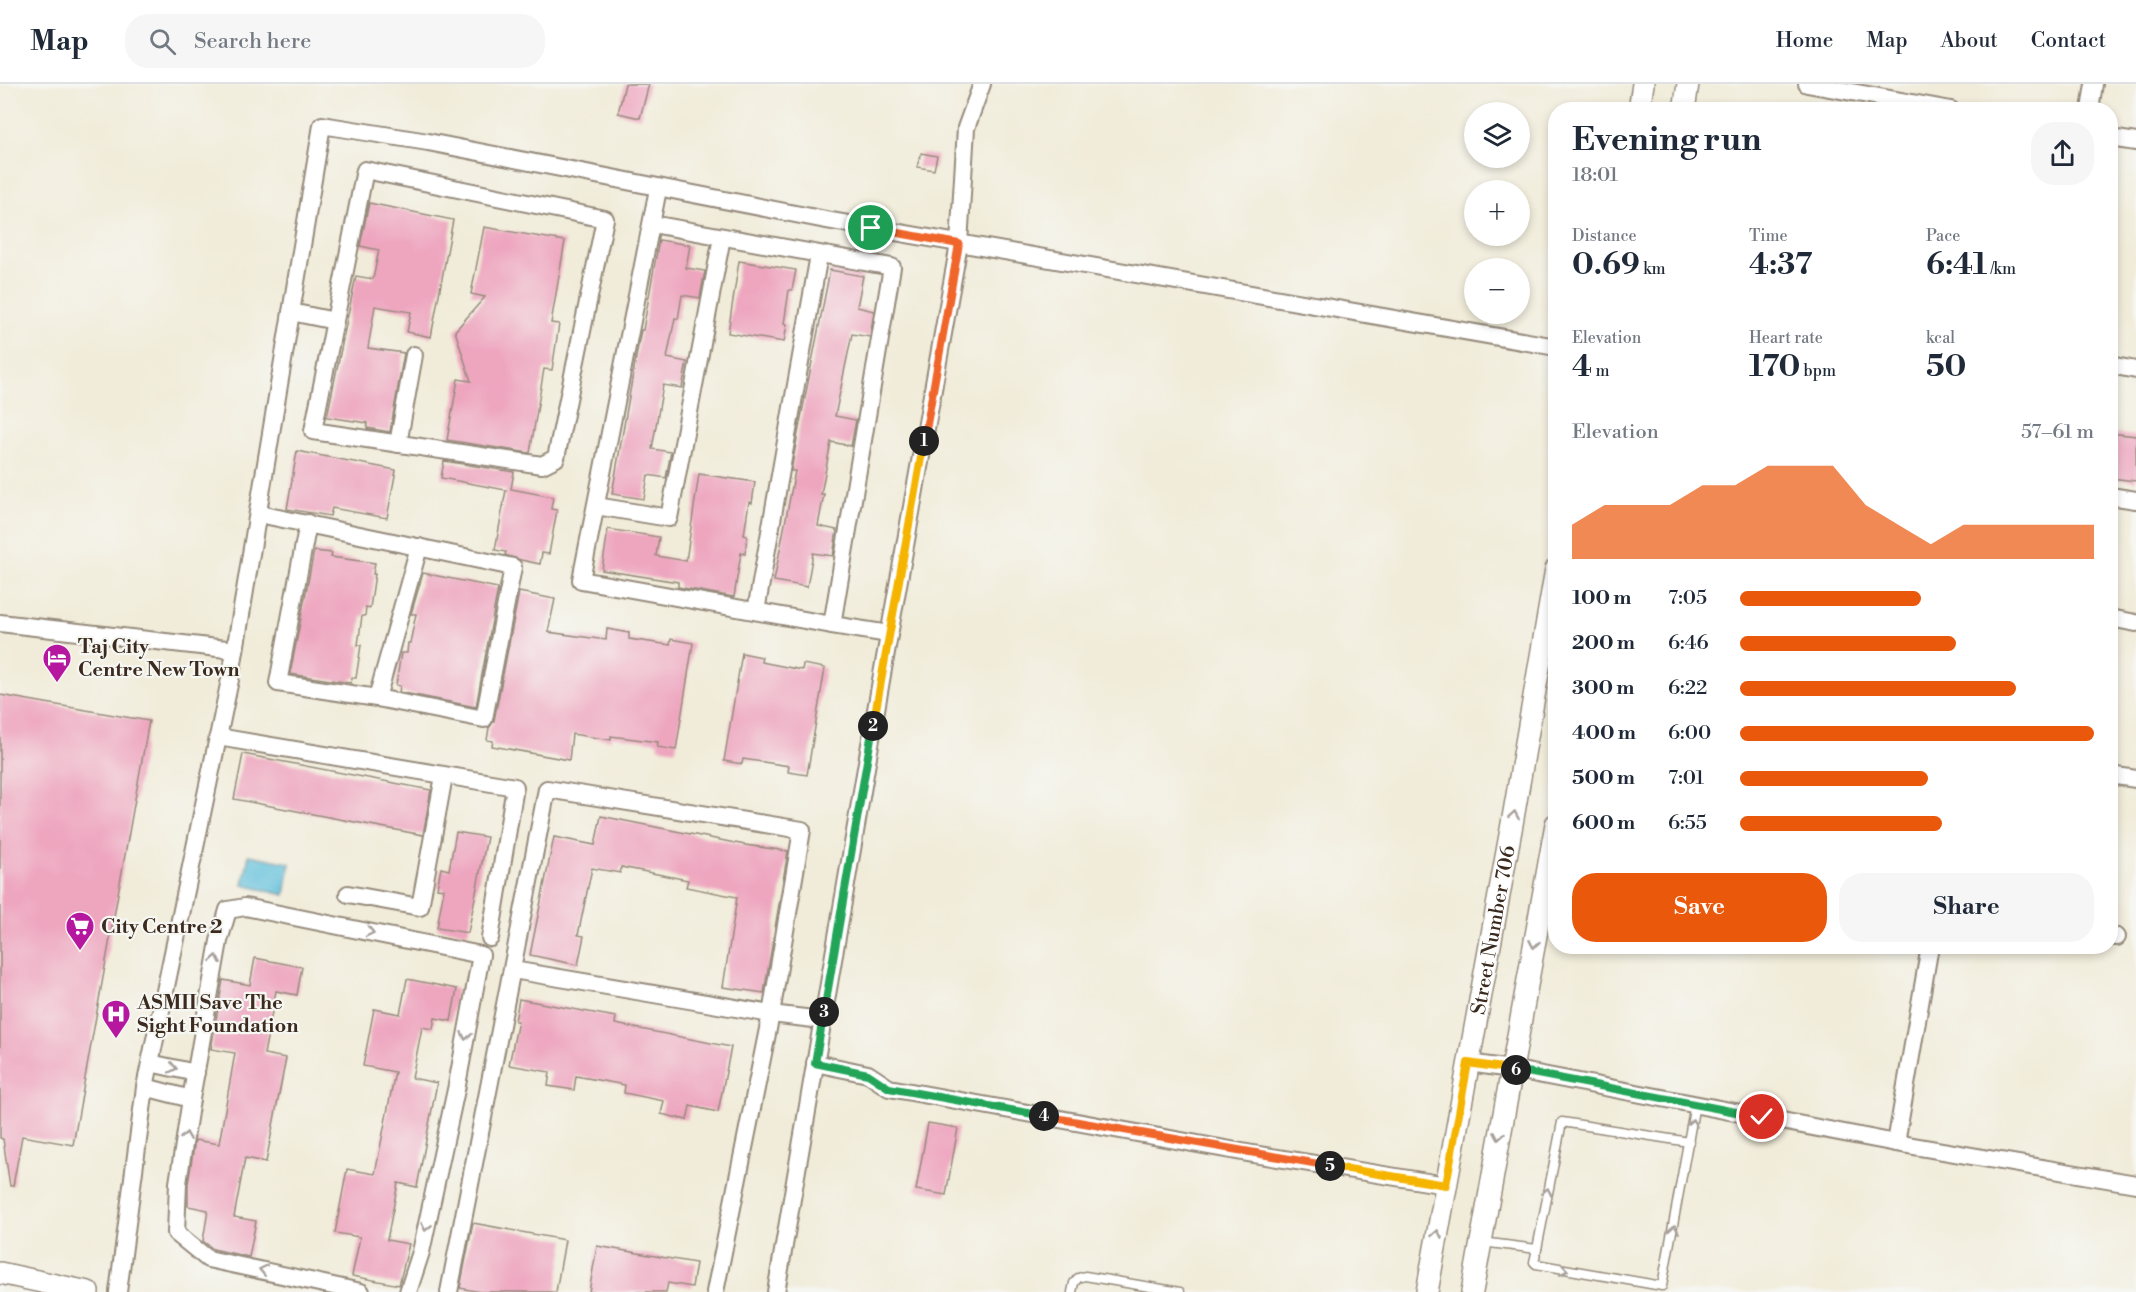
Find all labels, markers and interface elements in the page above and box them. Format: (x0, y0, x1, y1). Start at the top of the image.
search box (125, 14, 545, 68)
text: Map (30, 24, 89, 59)
icon: search (146, 25, 179, 58)
text: Search here (194, 28, 311, 55)
text: Home (1776, 28, 1833, 54)
text: Map (1866, 28, 1908, 54)
text: About (1941, 28, 1998, 54)
text: Contact (2031, 28, 2106, 54)
map controls (1464, 102, 1530, 324)
button: layers (1464, 102, 1530, 168)
text: Evening run (1572, 120, 1761, 161)
button: share (2031, 122, 2094, 185)
text: 18:01 (1572, 163, 1618, 188)
button: + (1464, 180, 1530, 246)
pin (845, 202, 896, 253)
icon: arrive (854, 211, 887, 244)
text: Distance (1572, 226, 1637, 246)
text: Time (1749, 226, 1788, 246)
text: Pace (1926, 226, 1960, 246)
text: 0.69 (1572, 246, 1640, 284)
text: 4:37 (1749, 246, 1812, 284)
text: 6:41 (1926, 246, 1987, 284)
button: − (1464, 258, 1530, 324)
text: km (1640, 259, 1666, 279)
text: /km (1987, 259, 2016, 279)
text: Elevation (1572, 328, 1641, 348)
text: Heart rate (1749, 328, 1823, 348)
text: kcal (1926, 328, 1955, 348)
text: 4 (1572, 348, 1592, 386)
text: 170 (1749, 348, 1800, 386)
text: 50 (1926, 348, 1966, 386)
text: m (1592, 361, 1609, 381)
text: bpm (1800, 361, 1836, 381)
text: Elevation (1572, 420, 1659, 445)
text: 57–61 m (2021, 420, 2094, 445)
pin: 1 (909, 426, 939, 456)
text: 1 (920, 431, 928, 451)
text: 100 m (1572, 586, 1631, 611)
text: 7:05 (1668, 586, 1707, 611)
text: 200 m (1572, 631, 1635, 656)
text: 6:46 (1668, 631, 1709, 656)
place label: Taj City Centre New Town (78, 635, 240, 683)
hotel icon: Taj City Centre New Town (41, 642, 73, 684)
text: 300 m (1572, 676, 1635, 701)
text: 6:22 (1668, 676, 1707, 701)
pin: 2 (858, 711, 888, 741)
text: 2 (868, 716, 878, 736)
text: 400 m (1572, 721, 1636, 746)
text: 6:00 (1668, 721, 1711, 746)
text: 500 m (1572, 766, 1635, 791)
text: 7:01 (1668, 766, 1704, 791)
one-way arrow (1507, 811, 1519, 820)
text: 600 m (1572, 811, 1635, 836)
text: 6:55 (1668, 811, 1707, 836)
street label: Street Number 706 (1467, 844, 1522, 1017)
button: Save (1572, 873, 1827, 942)
button: Share (1839, 873, 2094, 942)
supermarket icon: City Centre 2 (64, 910, 96, 952)
place label: City Centre 2 (101, 915, 223, 940)
one-way arrow (365, 925, 375, 938)
one-way arrow (1528, 939, 1541, 949)
one-way arrow (209, 954, 222, 964)
place label: ASMII Save The Sight Foundation (136, 991, 299, 1039)
pin: 3 (809, 997, 839, 1027)
hospital icon: ASMII Save The Sight Foundation (100, 998, 132, 1040)
text: 3 (819, 1002, 829, 1022)
one-way arrow (460, 1031, 473, 1041)
pin: 6 (1501, 1055, 1531, 1085)
text: 6 (1511, 1060, 1521, 1080)
one-way arrow (168, 1061, 178, 1074)
pin (1736, 1091, 1787, 1142)
icon: check (1745, 1100, 1778, 1133)
pin: 4 (1029, 1101, 1059, 1131)
text: 4 (1039, 1106, 1049, 1126)
one-way arrow (1686, 1119, 1698, 1128)
one-way arrow (1494, 1131, 1506, 1141)
one-way arrow (179, 1132, 191, 1141)
pin: 5 (1315, 1151, 1345, 1181)
text: 5 (1325, 1156, 1335, 1176)
one-way arrow (1541, 1187, 1553, 1196)
one-way arrow (420, 1222, 433, 1232)
one-way arrow (1667, 1224, 1680, 1234)
one-way arrow (1430, 1230, 1443, 1240)
one-way arrow (1559, 1263, 1568, 1275)
one-way arrow (258, 1264, 268, 1277)

